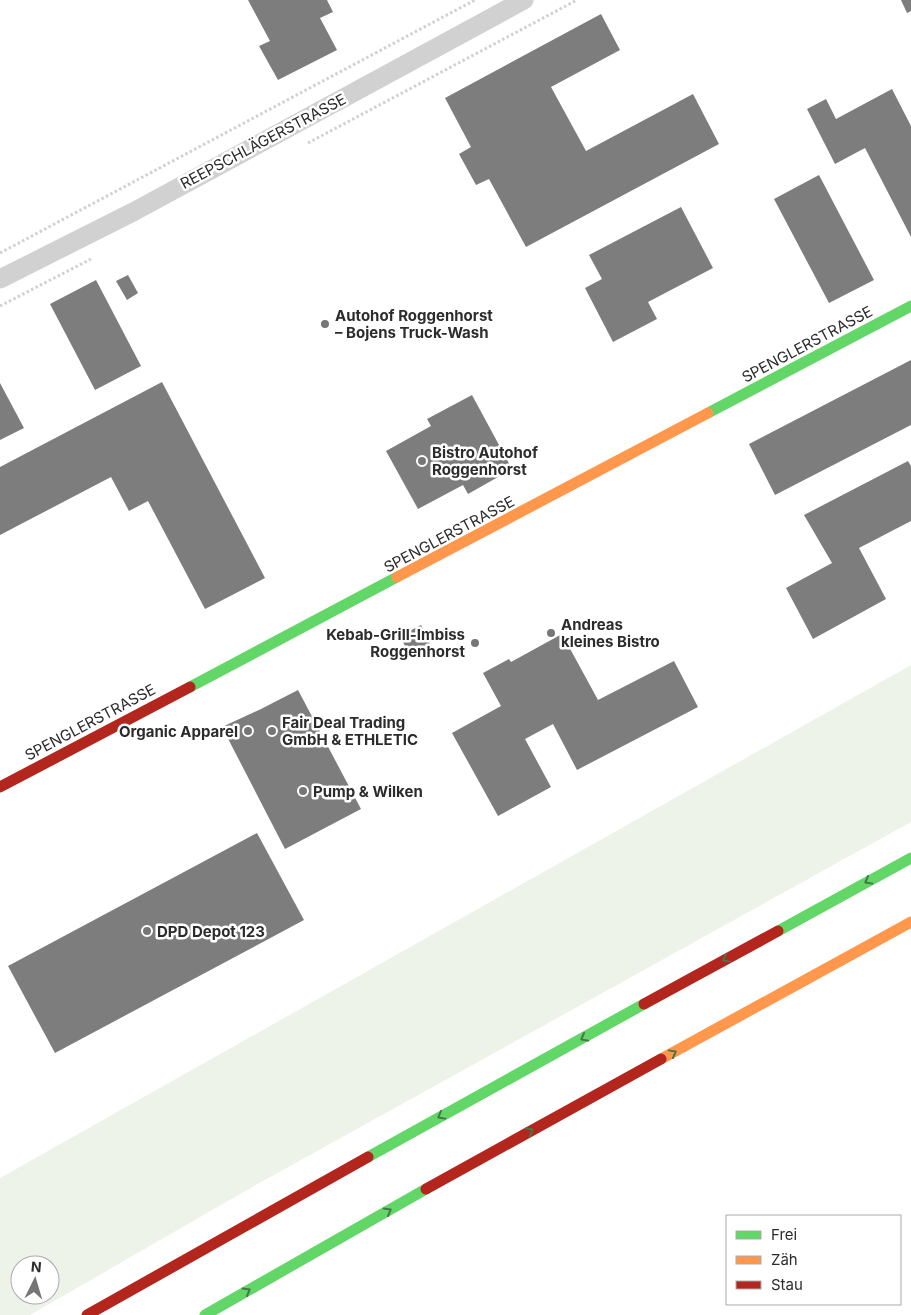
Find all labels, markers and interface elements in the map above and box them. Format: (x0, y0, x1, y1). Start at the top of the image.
street label: REEPSCHLÄGERSTRASSE (177, 89, 349, 193)
street label: SPENGLERSTRASSE (738, 301, 876, 387)
place label: Autohof Roggenhorst – Bojens Truck-Wash (335, 306, 493, 342)
marker: Autohof Roggenhorst – Bojens Truck-Wash (319, 318, 331, 330)
place label: Bistro Autohof Roggenhorst (432, 443, 538, 479)
marker: Bistro Autohof Roggenhorst (416, 455, 428, 467)
street label: SPENGLERSTRASSE (380, 491, 518, 577)
place label: Andreas kleines Bistro (561, 615, 660, 651)
place label: Kebab-Grill-Imbiss Roggenhorst (326, 625, 466, 661)
marker: Andreas kleines Bistro (545, 627, 557, 639)
marker: Kebab-Grill-Imbiss Roggenhorst (469, 637, 481, 649)
street label: SPENGLERSTRASSE (21, 679, 159, 765)
place label: Fair Deal Trading GmbH & ETHLETIC (282, 713, 418, 749)
place label: Organic Apparel (119, 722, 238, 741)
marker: Organic Apparel (242, 725, 254, 737)
marker: Fair Deal Trading GmbH & ETHLETIC (266, 725, 278, 737)
place label: Pump & Wilken (313, 782, 423, 801)
marker: Pump & Wilken (297, 785, 309, 797)
one-way arrow (865, 875, 874, 885)
place label: DPD Depot 123 (157, 922, 265, 941)
marker: DPD Depot 123 (141, 925, 153, 937)
one-way arrow (722, 953, 731, 963)
one-way arrow (580, 1032, 589, 1042)
one-way arrow (667, 1049, 676, 1059)
one-way arrow (438, 1110, 447, 1120)
one-way arrow (525, 1127, 534, 1137)
one-way arrow (383, 1207, 392, 1217)
legend (726, 1215, 901, 1305)
text: Frei (771, 1225, 797, 1244)
text: Zäh (771, 1250, 798, 1269)
north arrow (10, 1255, 60, 1305)
text: N (30, 1258, 42, 1275)
text: Stau (771, 1275, 803, 1294)
one-way arrow (242, 1287, 251, 1297)

